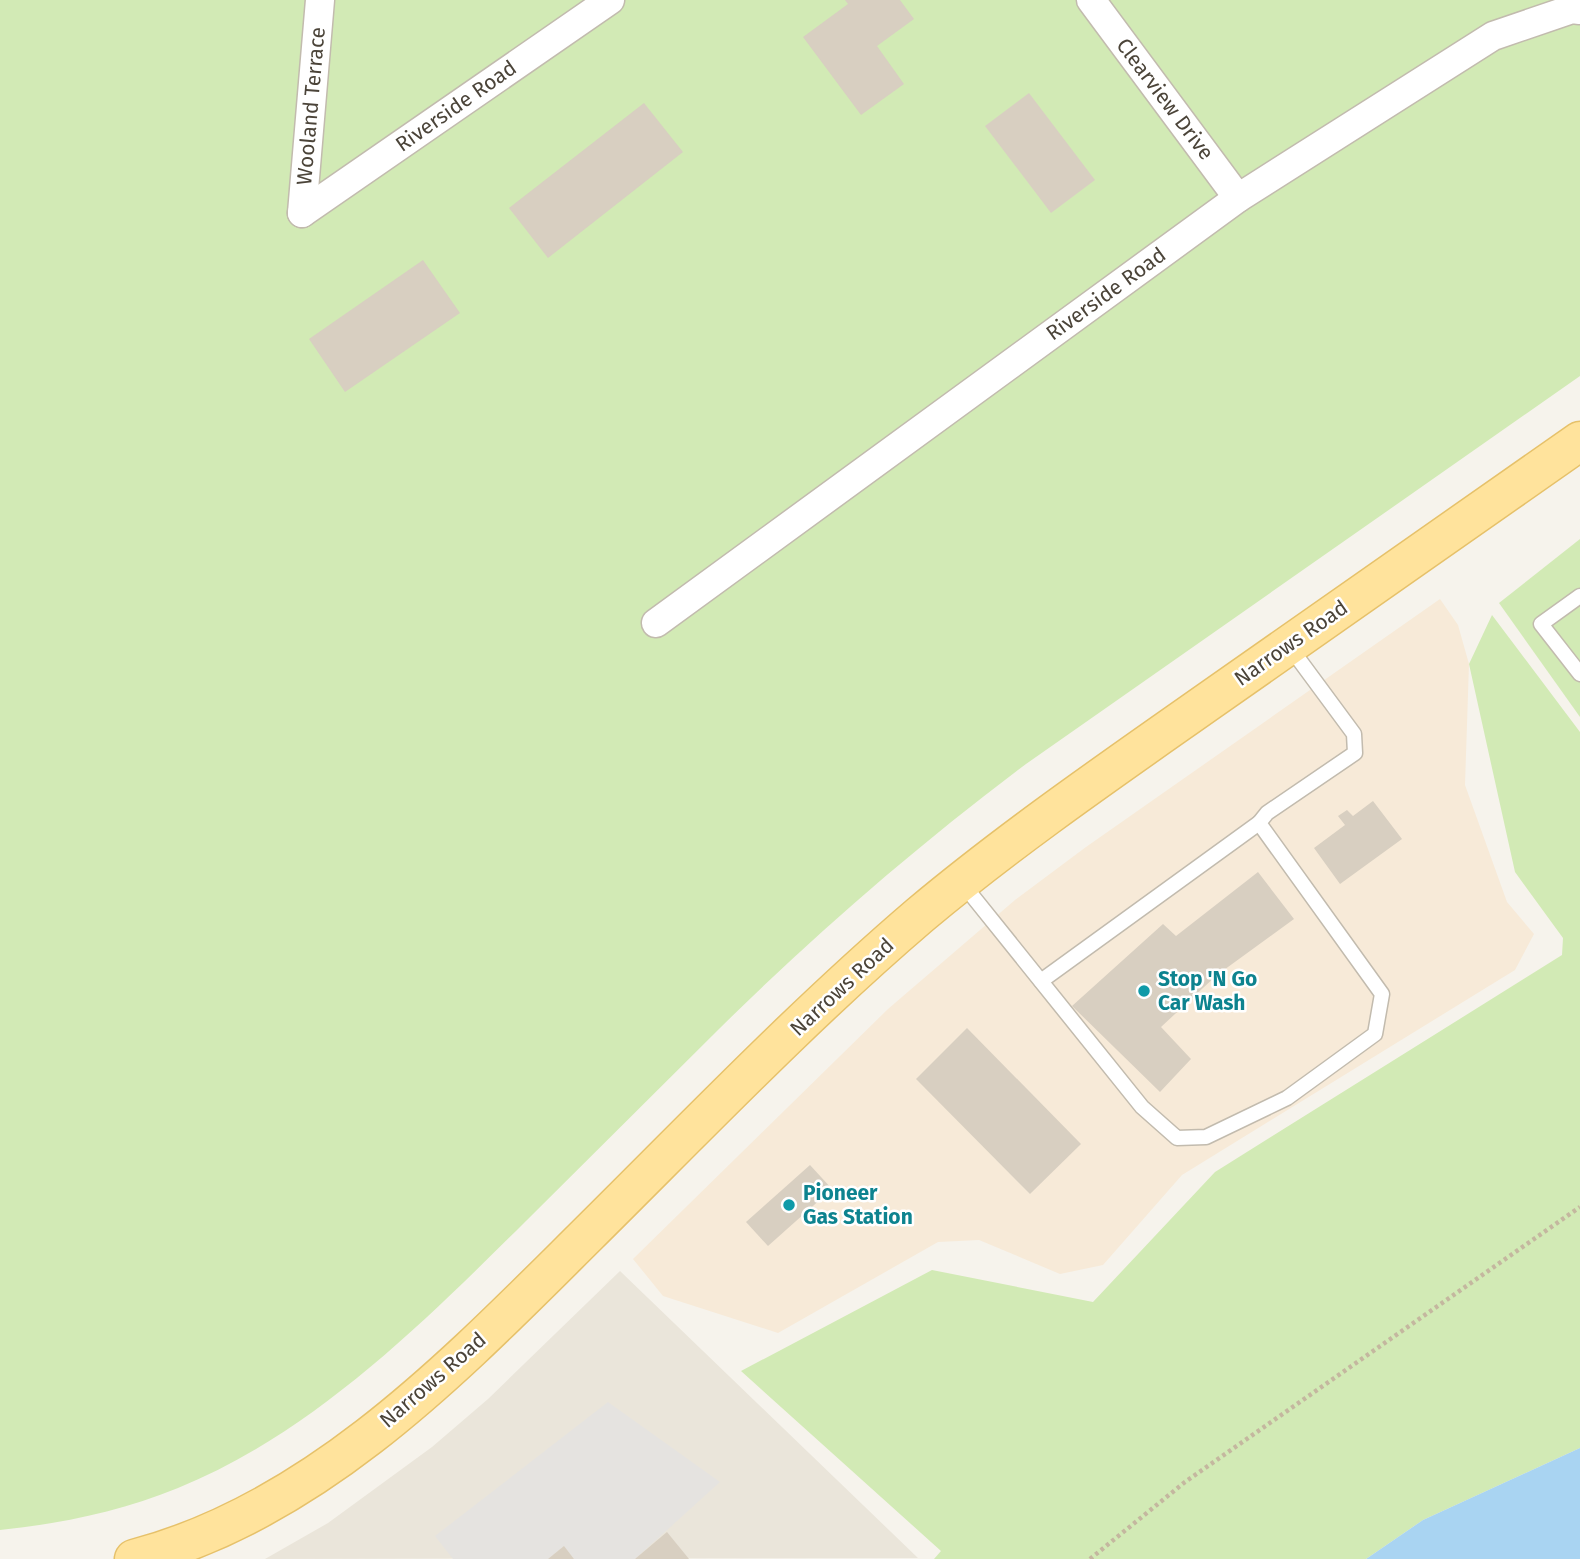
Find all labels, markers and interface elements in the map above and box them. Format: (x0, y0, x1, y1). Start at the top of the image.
street label: Wooland Terrace (291, 26, 331, 186)
street label: Clearview Drive (1111, 33, 1219, 165)
street label: Riverside Road (390, 55, 522, 157)
street label: Riverside Road (1041, 242, 1171, 346)
street label: Narrows Road (1229, 594, 1353, 692)
street label: Narrows Road (785, 932, 899, 1042)
place label: Stop 'N Go Car Wash (1158, 966, 1257, 1016)
marker: Stop 'N Go Car Wash (1136, 983, 1152, 999)
place label: Pioneer Gas Station (803, 1180, 913, 1230)
marker: Pioneer Gas Station (781, 1197, 797, 1213)
street label: Narrows Road (374, 1327, 492, 1433)

